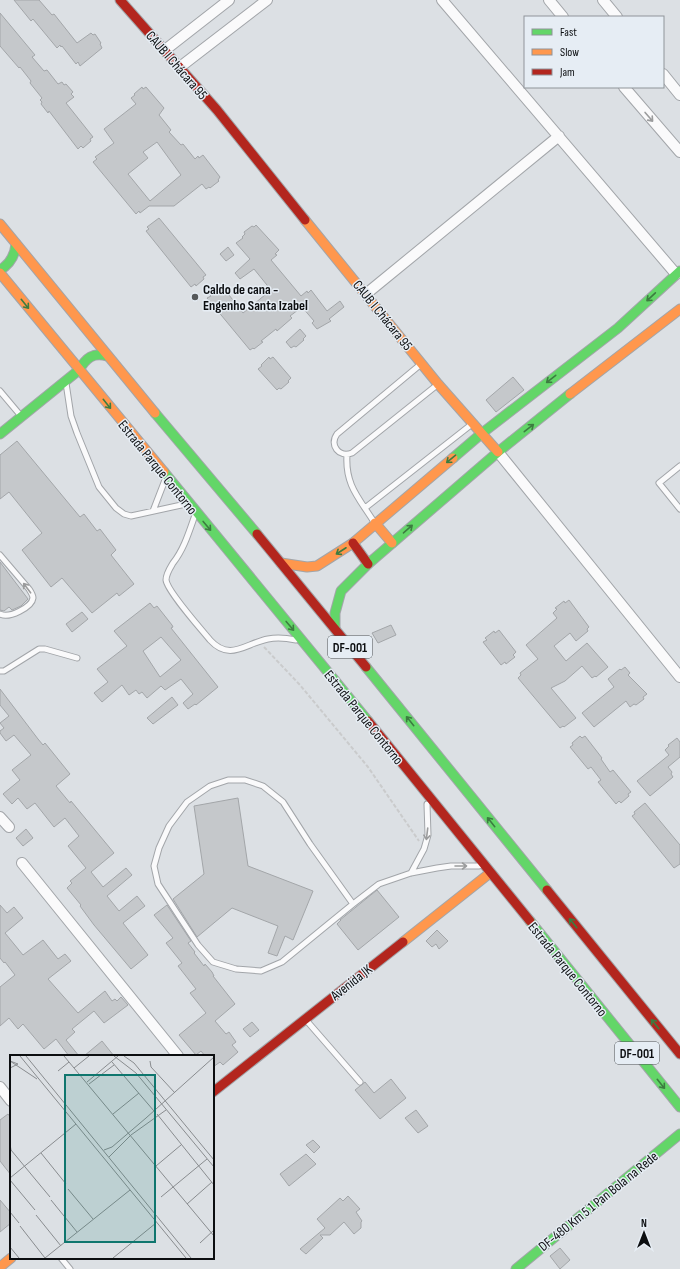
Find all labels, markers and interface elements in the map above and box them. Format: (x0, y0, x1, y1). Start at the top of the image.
legend (524, 16, 664, 88)
text: Fast (560, 25, 577, 40)
street label: CAUB I Chácara 95 (142, 28, 211, 103)
text: Slow (560, 45, 579, 60)
text: Jam (559, 65, 575, 80)
one-way arrow (645, 111, 654, 122)
street label: CAUB I Chácara 95 (349, 277, 416, 354)
place label: Caldo de cana - Engenho Santa Izabel (203, 281, 308, 314)
marker: Caldo de cana - Engenho Santa Izabel (190, 292, 200, 302)
one-way arrow (646, 292, 656, 302)
one-way arrow (20, 298, 29, 309)
one-way arrow (545, 375, 556, 384)
one-way arrow (102, 399, 111, 410)
street label: Estrada Parque Contorno (114, 417, 201, 518)
one-way arrow (523, 424, 534, 432)
one-way arrow (446, 454, 457, 463)
one-way arrow (203, 521, 212, 532)
one-way arrow (403, 525, 414, 534)
one-way arrow (335, 547, 346, 555)
one-way arrow (23, 582, 31, 593)
one-way arrow (286, 621, 295, 632)
road number: DF-001 (328, 636, 372, 658)
street label: Estrada Parque Contorno (320, 667, 407, 768)
one-way arrow (405, 715, 414, 726)
one-way arrow (487, 816, 496, 827)
one-way arrow (424, 827, 431, 840)
one-way arrow (454, 862, 467, 870)
one-way arrow (569, 917, 578, 928)
street label: Estrada Parque Contorno (524, 919, 611, 1020)
street label: Avenida JK (326, 961, 376, 1005)
one-way arrow (651, 1018, 660, 1029)
road number: DF-001 (615, 1042, 659, 1064)
inset map (10, 1055, 214, 1259)
one-way arrow (657, 1079, 666, 1090)
street label: DF-480 Km 5 1 Pan Bola na Rede (535, 1148, 662, 1255)
north arrow (624, 1213, 664, 1253)
text: N (641, 1217, 647, 1230)

